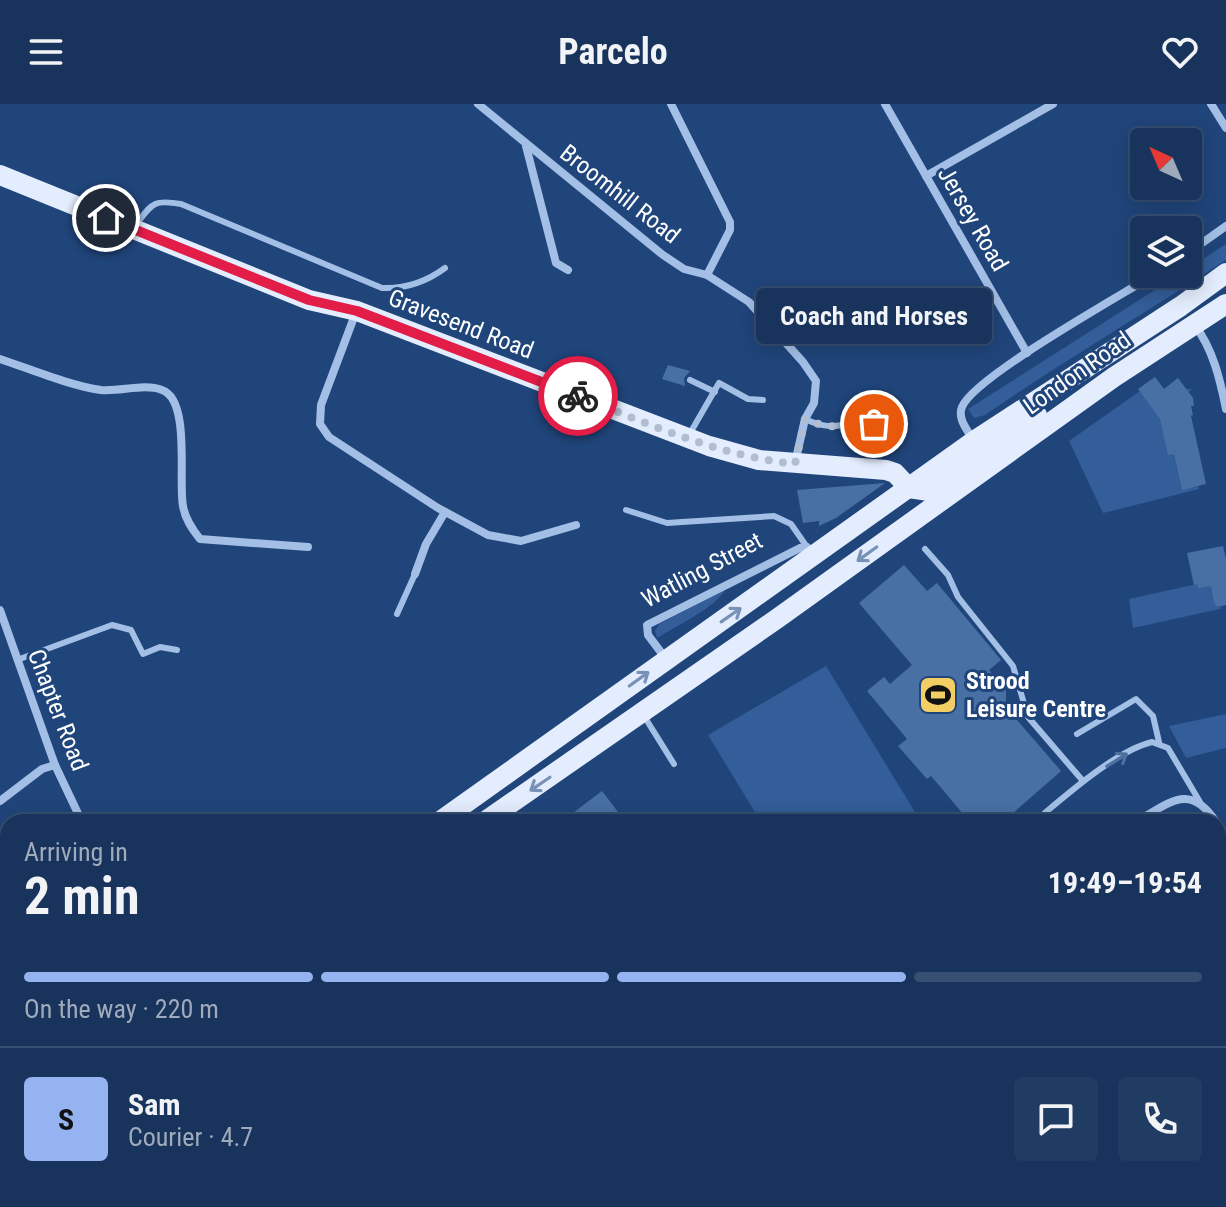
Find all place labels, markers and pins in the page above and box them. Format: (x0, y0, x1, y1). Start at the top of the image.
pin (72, 184, 140, 252)
callout: Coach and Horses (756, 288, 992, 344)
pin (840, 390, 908, 458)
place label: Strood Leisure Centre (966, 667, 1106, 723)
sports icon: Strood Leisure Centre (917, 674, 959, 716)

